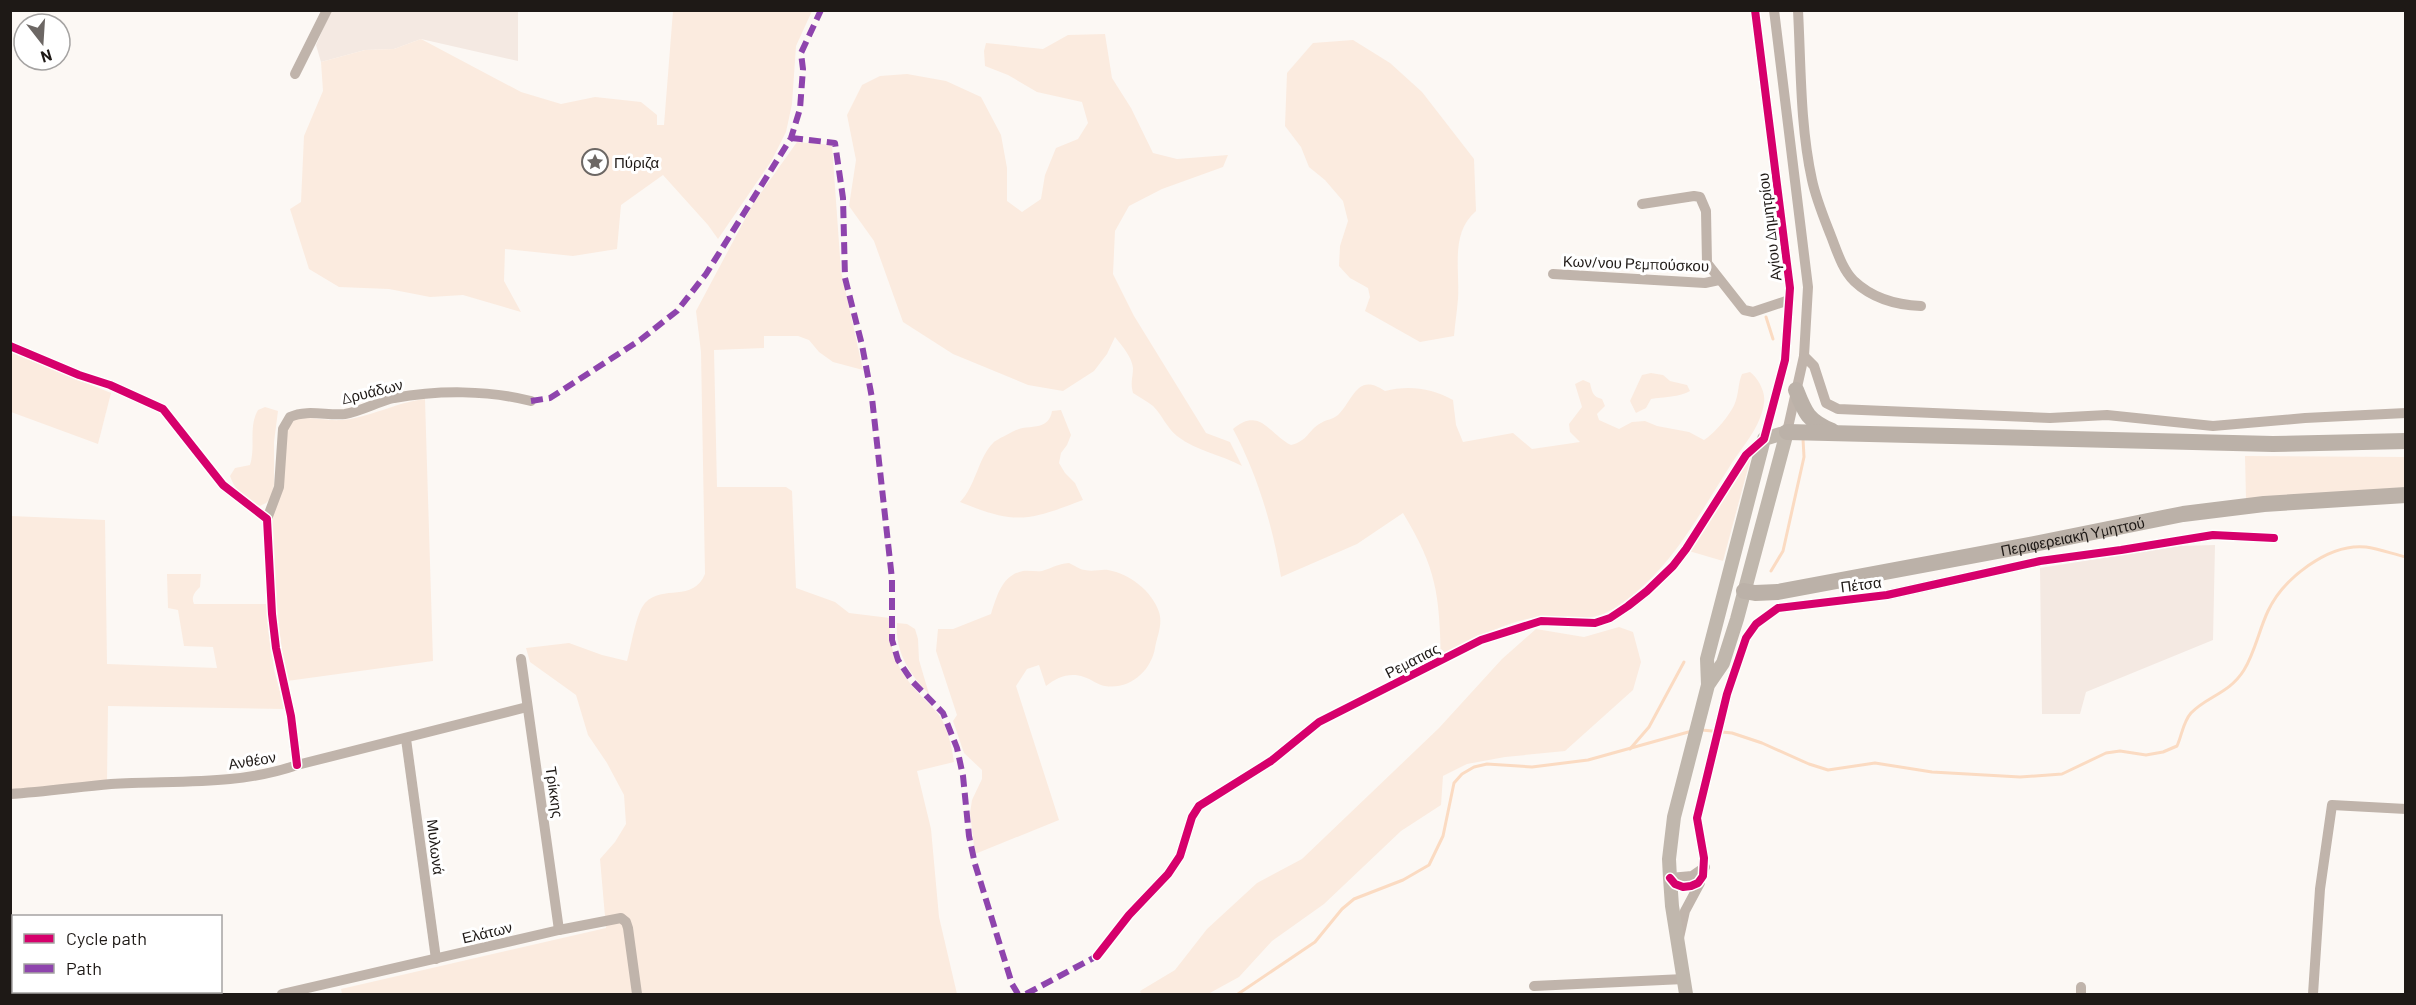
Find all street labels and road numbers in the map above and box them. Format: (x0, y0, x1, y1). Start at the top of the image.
street label: Αγίου Δημητρίου (1753, 172, 1785, 282)
street label: Κων/νου Ρεμπούσκου (1563, 251, 1709, 275)
street label: Δρυάδων (339, 375, 405, 407)
street label: Περιφερειακή Υμηττού (1999, 513, 2146, 559)
street label: Πέτσα (1839, 573, 1883, 595)
street label: Ρεματιας (1382, 639, 1442, 681)
street label: Ανθέον (227, 747, 277, 773)
street label: Τρίκκης (542, 765, 568, 819)
street label: Μυλωνά (424, 818, 448, 876)
street label: Ελάτων (460, 918, 514, 946)

